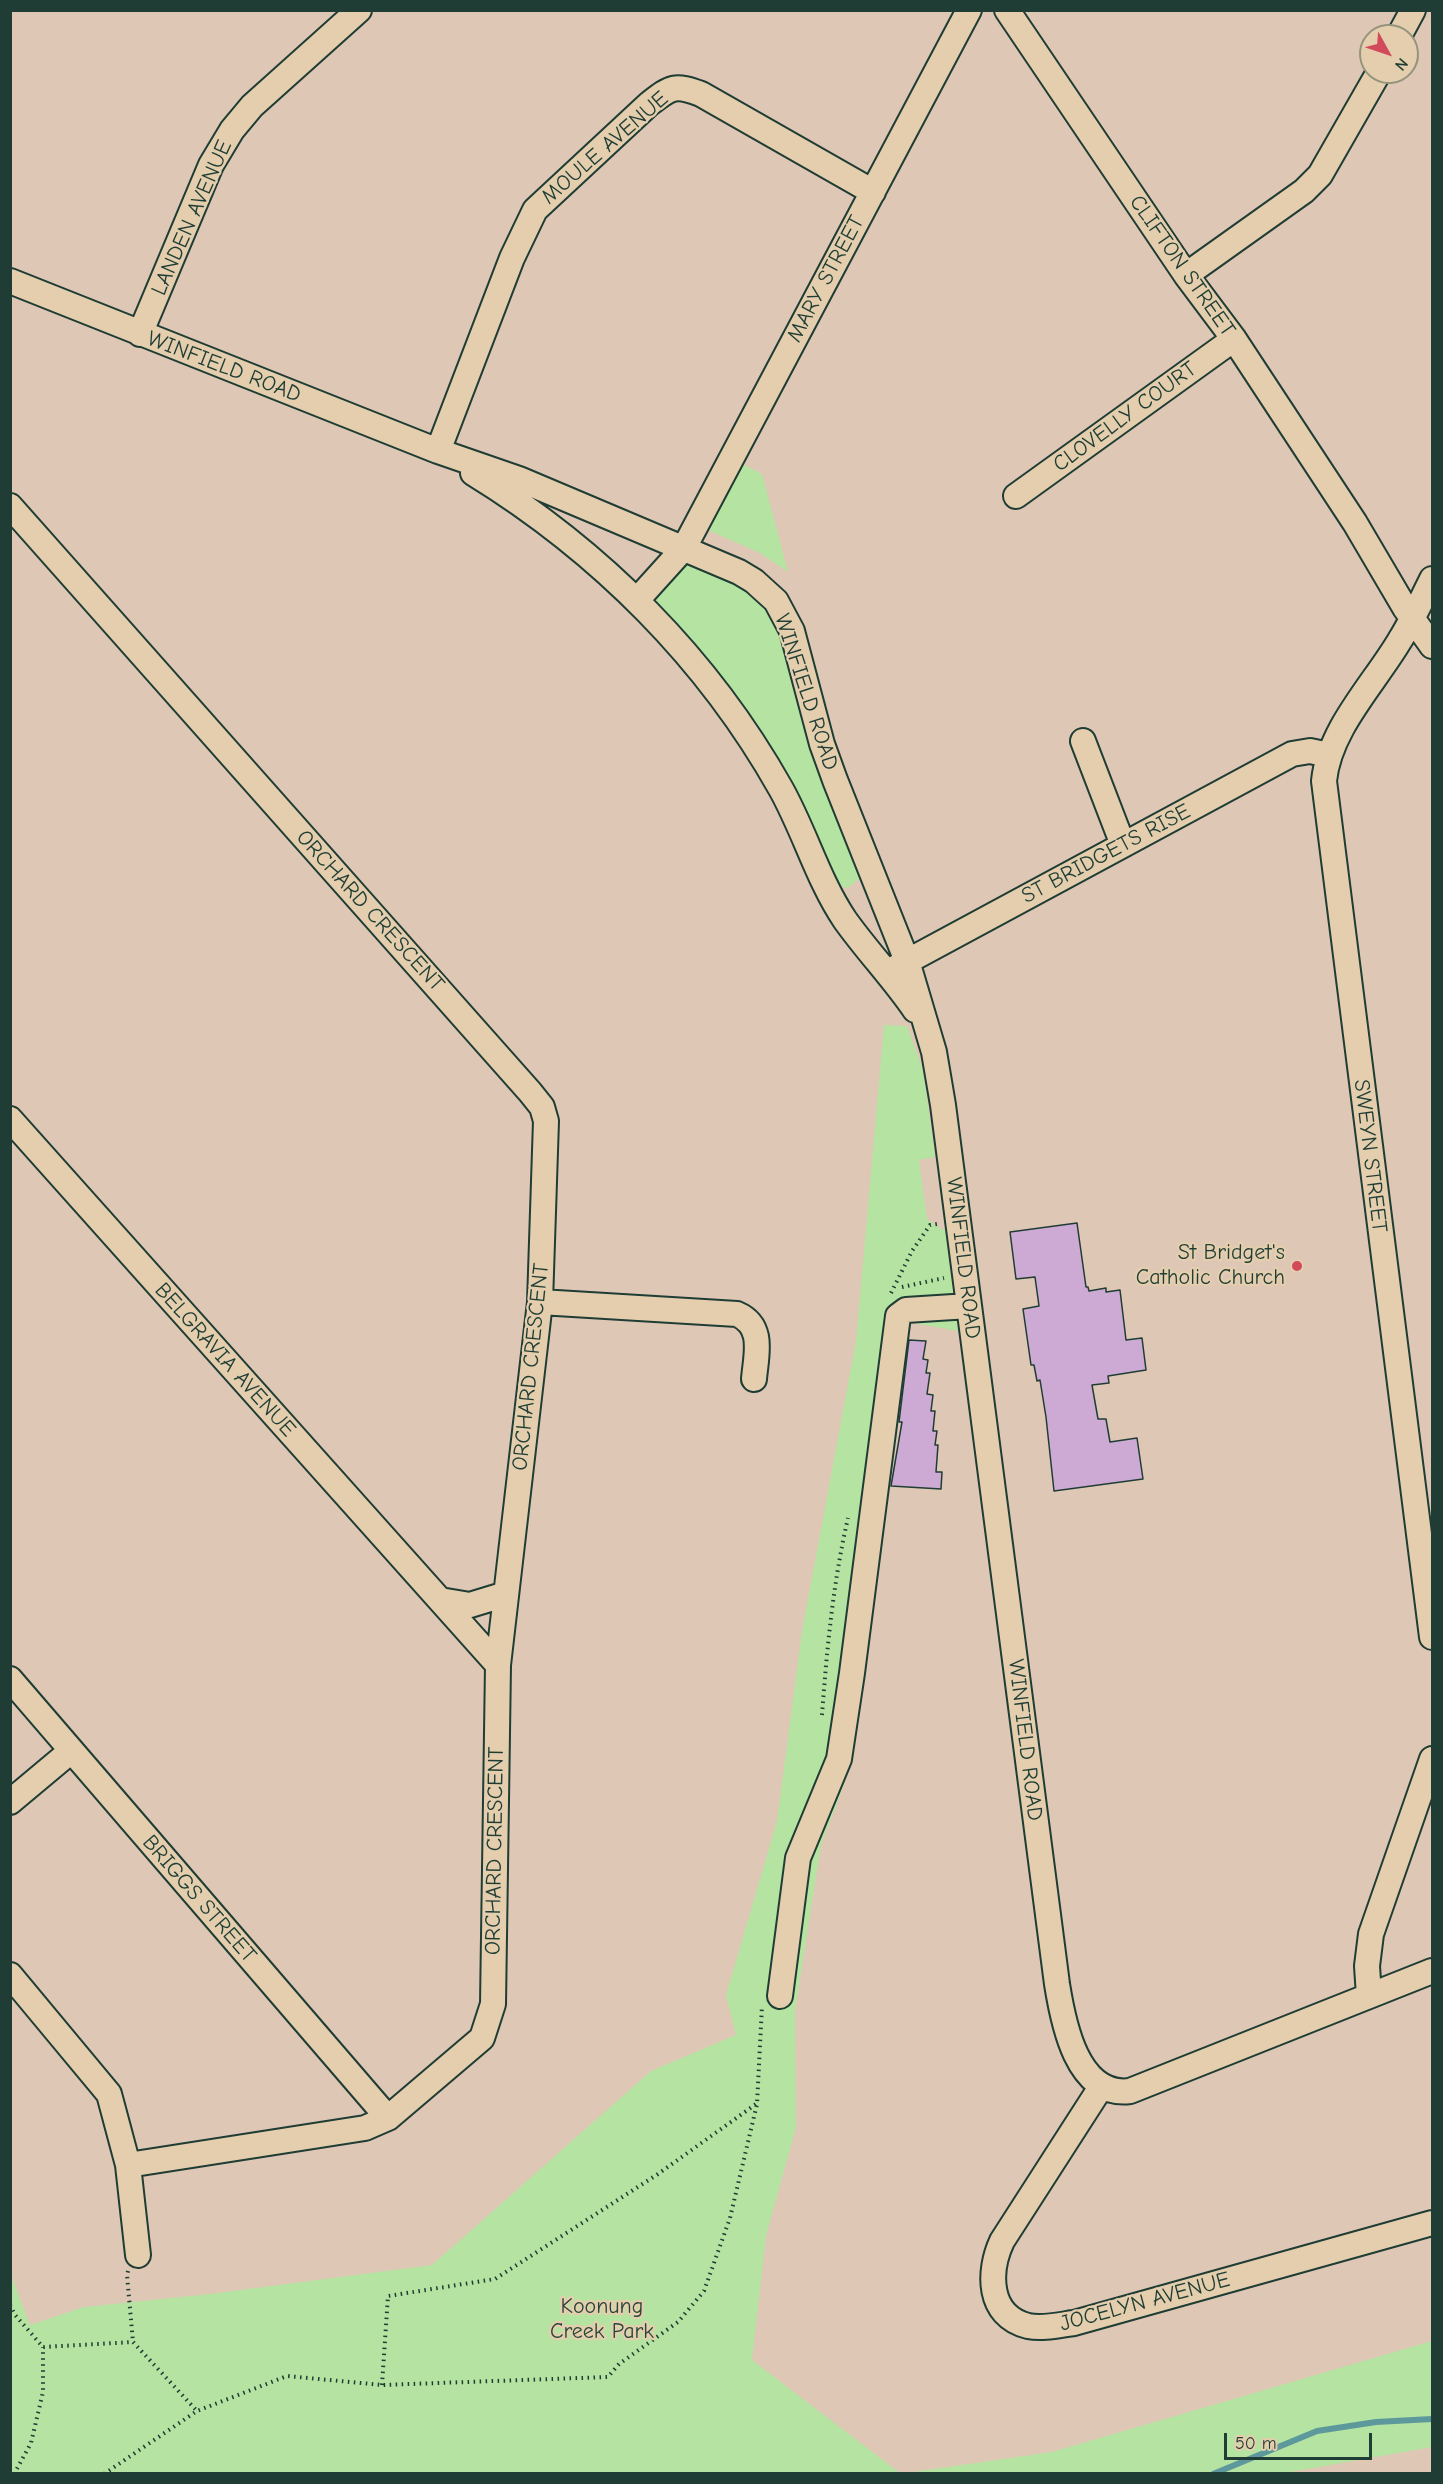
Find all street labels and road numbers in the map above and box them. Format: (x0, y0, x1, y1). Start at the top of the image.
street label: MOULE AVENUE (536, 86, 674, 210)
street label: LANDEN AVENUE (146, 136, 238, 300)
street label: CLIFTON STREET (1123, 190, 1241, 342)
street label: MARY STREET (782, 211, 870, 347)
street label: WINFIELD ROAD (143, 326, 305, 408)
street label: CLOVELLY COURT (1048, 356, 1202, 478)
street label: WINFIELD ROAD (768, 611, 844, 773)
street label: ST BRIDGETS RISE (1017, 798, 1195, 910)
street label: ORCHARD CRESCENT (290, 825, 450, 997)
street label: SWEYN STREET (1348, 1078, 1392, 1234)
street label: WINFIELD ROAD (940, 1176, 986, 1340)
street label: ORCHARD CRESCENT (507, 1262, 555, 1472)
street label: BELGRAVIA AVENUE (149, 1277, 301, 1443)
street label: WINFIELD ROAD (1002, 1658, 1048, 1822)
street label: ORCHARD CRESCENT (480, 1747, 510, 1955)
street label: BRIGGS STREET (136, 1830, 262, 1968)
street label: JOCELYN AVENUE (1057, 2267, 1233, 2337)

